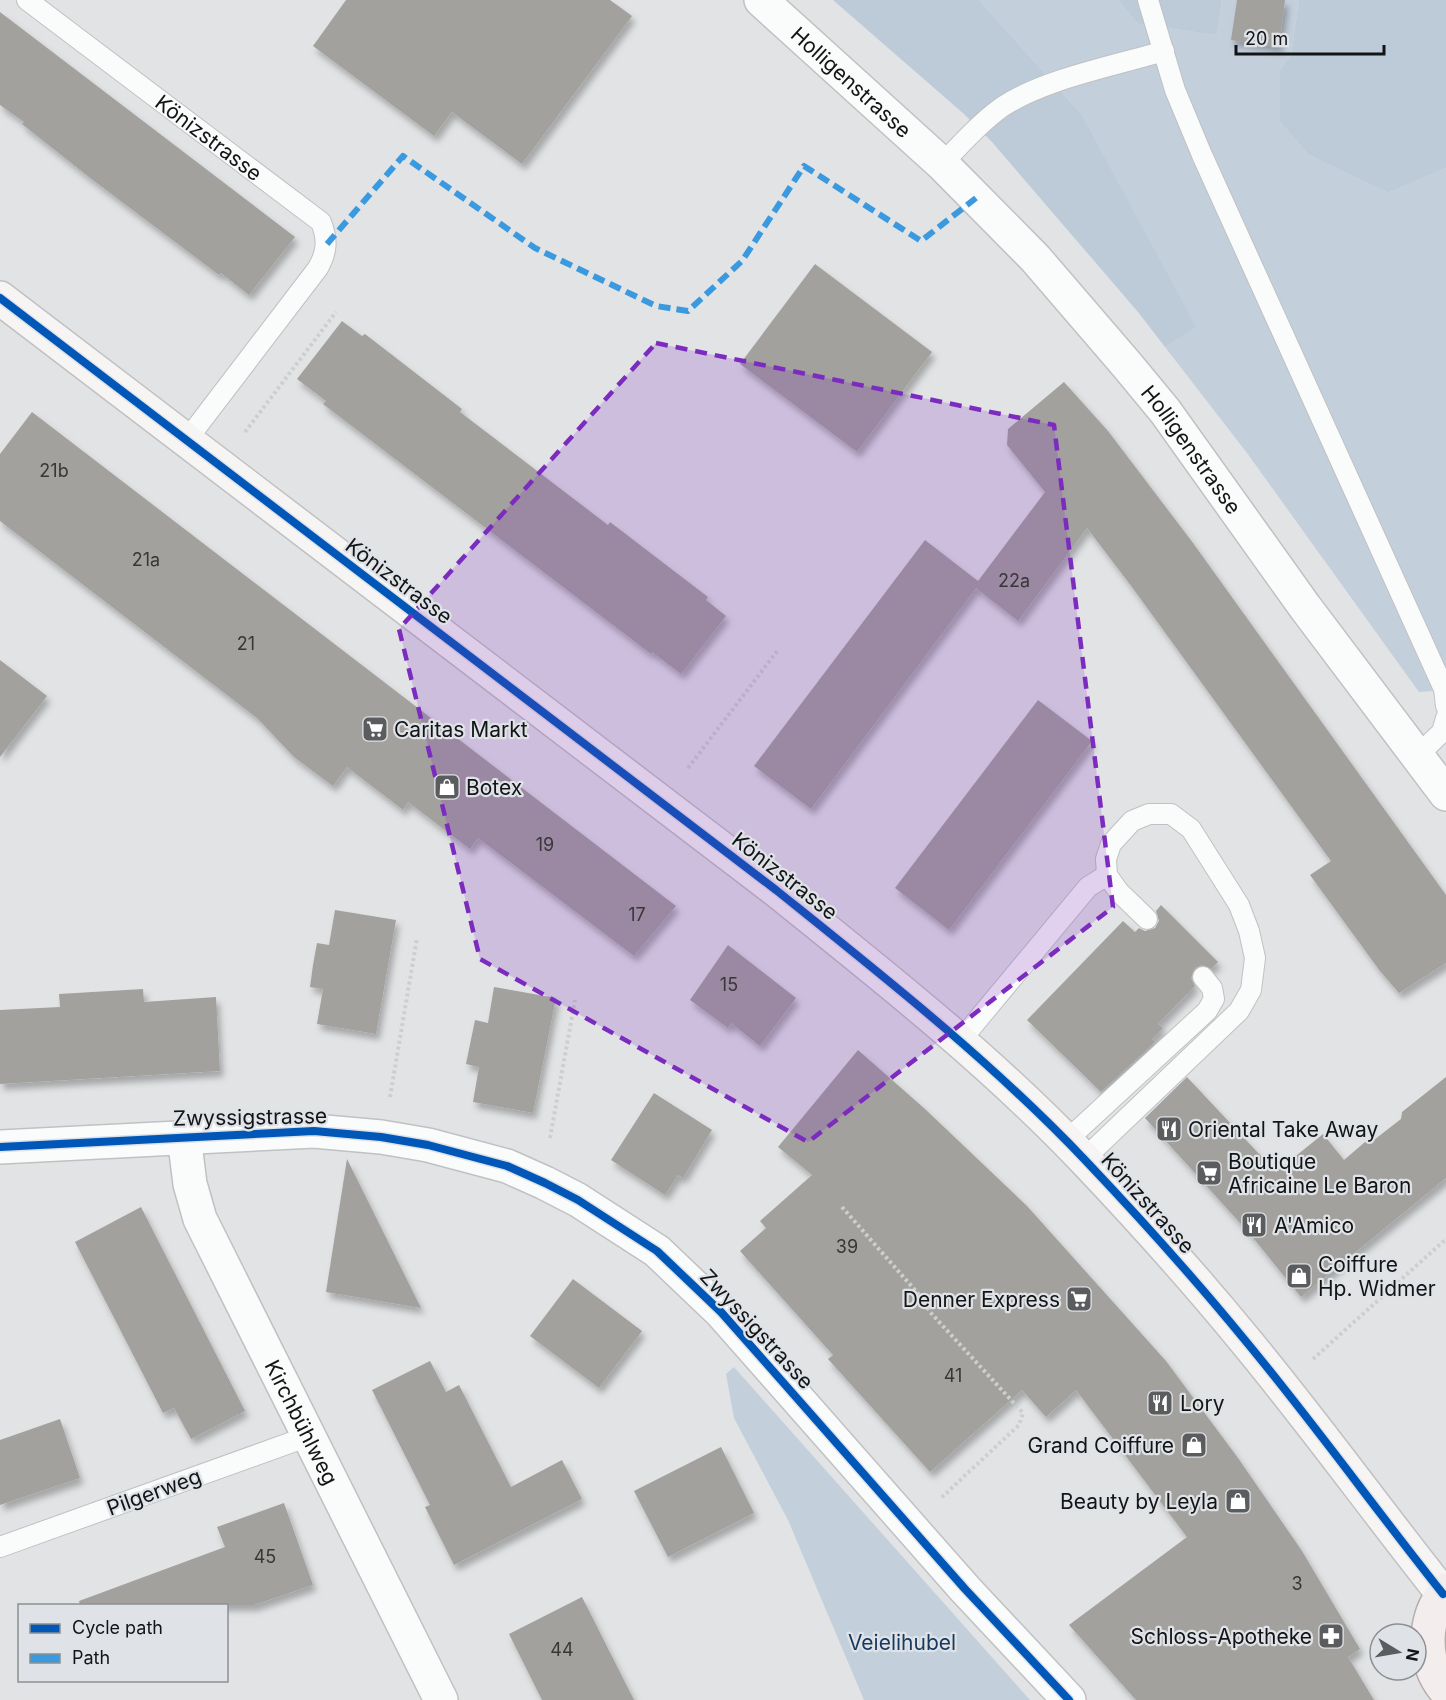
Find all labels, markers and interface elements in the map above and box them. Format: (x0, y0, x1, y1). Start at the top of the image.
scale bar (1236, 18, 1384, 56)
street label: Holligenstrasse (786, 21, 917, 143)
text: 20 m (1245, 28, 1288, 49)
street label: Könizstrasse (151, 89, 267, 186)
street label: Holligenstrasse (1136, 380, 1247, 519)
house number: 21b (39, 460, 69, 481)
street label: Könizstrasse (341, 533, 457, 629)
house number: 21a (132, 549, 160, 570)
house number: 22a (998, 570, 1030, 591)
house number: 21 (237, 633, 255, 654)
supermarket icon: Caritas Markt (360, 714, 390, 744)
place label: Caritas Markt (394, 717, 528, 742)
shop icon: Botex (432, 772, 462, 802)
place label: Botex (466, 775, 522, 800)
street label: Könizstrasse (727, 827, 843, 925)
house number: 19 (536, 834, 554, 855)
house number: 17 (628, 904, 646, 925)
house number: 15 (720, 974, 738, 995)
street label: Zwyssigstrasse (173, 1103, 327, 1131)
restaurant icon: Oriental Take Away (1154, 1114, 1184, 1144)
place label: Oriental Take Away (1188, 1117, 1379, 1142)
street label: Könizstrasse (1096, 1147, 1200, 1259)
place label: Boutique Africaine Le Baron (1228, 1149, 1411, 1198)
supermarket icon: Boutique Africaine Le Baron (1194, 1158, 1224, 1188)
restaurant icon: A'Amico (1239, 1210, 1269, 1240)
place label: A'Amico (1274, 1213, 1354, 1238)
house number: 39 (836, 1236, 858, 1257)
place label: Coiffure Hp. Widmer (1318, 1252, 1436, 1301)
shop icon: Coiffure Hp. Widmer (1284, 1261, 1314, 1291)
street label: Zwyssigstrasse (695, 1264, 819, 1394)
supermarket icon: Denner Express (1064, 1284, 1094, 1314)
place label: Denner Express (903, 1287, 1060, 1312)
street label: Kirchbühlweg (260, 1356, 343, 1489)
house number: 41 (944, 1365, 962, 1386)
restaurant icon: Lory (1145, 1388, 1175, 1418)
place label: Lory (1180, 1391, 1225, 1416)
shop icon: Grand Coiffure (1179, 1430, 1209, 1460)
place label: Grand Coiffure (1028, 1433, 1174, 1458)
street label: Pilgerweg (103, 1463, 205, 1521)
shop icon: Beauty by Leyla (1223, 1486, 1253, 1516)
place label: Beauty by Leyla (1060, 1489, 1218, 1514)
house number: 45 (254, 1546, 276, 1567)
house number: 3 (1291, 1573, 1303, 1594)
legend (18, 1604, 228, 1682)
text: Cycle path (72, 1617, 163, 1638)
pharmacy icon: Schloss-Apotheke (1316, 1621, 1346, 1651)
north arrow (1368, 1622, 1428, 1682)
place label: Schloss-Apotheke (1131, 1624, 1312, 1649)
park label: Veielihubel (848, 1630, 956, 1655)
house number: 44 (550, 1639, 574, 1660)
text: Path (72, 1647, 110, 1668)
text: N (1402, 1647, 1424, 1663)

